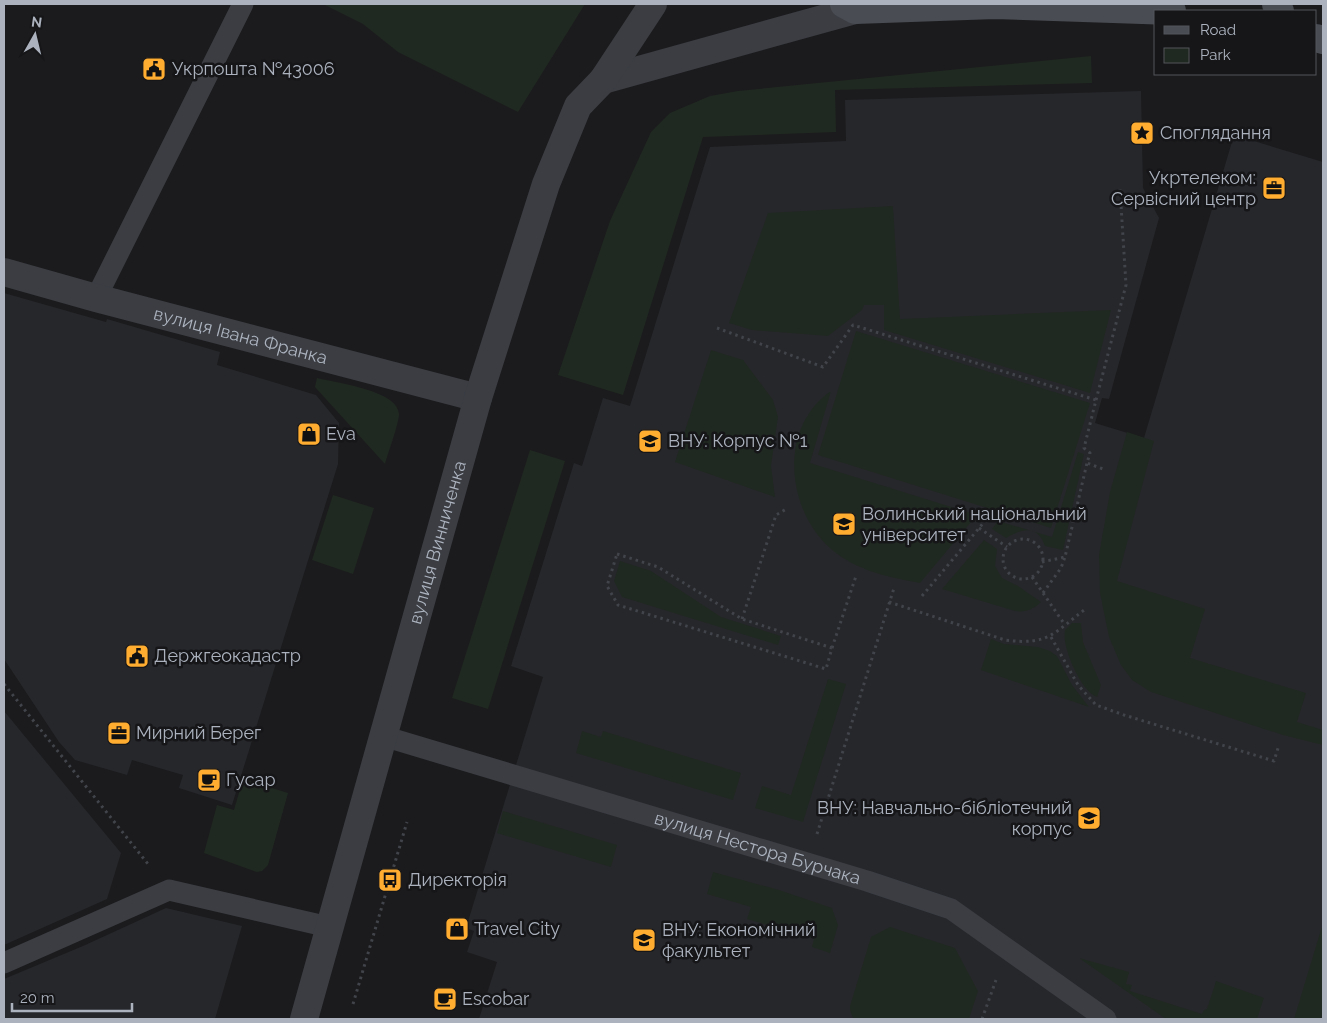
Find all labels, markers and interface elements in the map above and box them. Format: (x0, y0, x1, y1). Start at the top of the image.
north arrow (10, 10, 60, 60)
legend (1154, 10, 1317, 75)
text: N (30, 13, 43, 31)
text: Road (1200, 21, 1236, 39)
text: Park (1200, 46, 1231, 64)
public building icon: Укрпошта №43006 (141, 56, 167, 82)
place label: Укрпошта №43006 (172, 58, 335, 79)
place icon: Споглядання (1129, 120, 1155, 146)
place label: Споглядання (1160, 122, 1271, 143)
place label: Укртелеком: Сервісний центр (1111, 167, 1256, 209)
office icon: Укртелеком: Сервісний центр (1261, 175, 1287, 201)
street label: вулиця Івана Франка (152, 303, 330, 368)
shop icon: Eva (296, 421, 322, 447)
place label: Eva (326, 423, 356, 444)
school or university icon: ВНУ: Корпус №1 (637, 428, 663, 454)
place label: ВНУ: Корпус №1 (668, 430, 808, 451)
street label: вулиця Винниченка (404, 458, 470, 626)
place label: Волинський національний університет (862, 503, 1087, 545)
school or university icon: Волинський національний університет (831, 511, 857, 537)
public building icon: Держгеокадастр (124, 643, 150, 669)
place label: Держгеокадастр (154, 645, 301, 666)
office icon: Мирний Берег (106, 720, 132, 746)
place label: Мирний Берег (136, 722, 261, 743)
cafe icon: Гусар (196, 767, 222, 793)
place label: Гусар (226, 769, 276, 790)
place label: ВНУ: Навчально-бібліотечний корпус (817, 797, 1072, 839)
school or university icon: ВНУ: Навчально-бібліотечний корпус (1076, 805, 1102, 831)
street label: вулиця Нестора Бурчака (652, 807, 863, 889)
bus stop icon: Директорія (377, 867, 403, 893)
place label: Директорія (408, 869, 507, 890)
shop icon: Travel City (444, 916, 470, 942)
place label: Travel City (474, 918, 560, 939)
place label: ВНУ: Економічний факультет (662, 919, 816, 961)
school or university icon: ВНУ: Економічний факультет (631, 927, 657, 953)
scale bar (12, 980, 132, 1012)
cafe icon: Escobar (432, 986, 458, 1012)
place label: Escobar (462, 988, 530, 1009)
text: 20 m (20, 989, 55, 1007)

